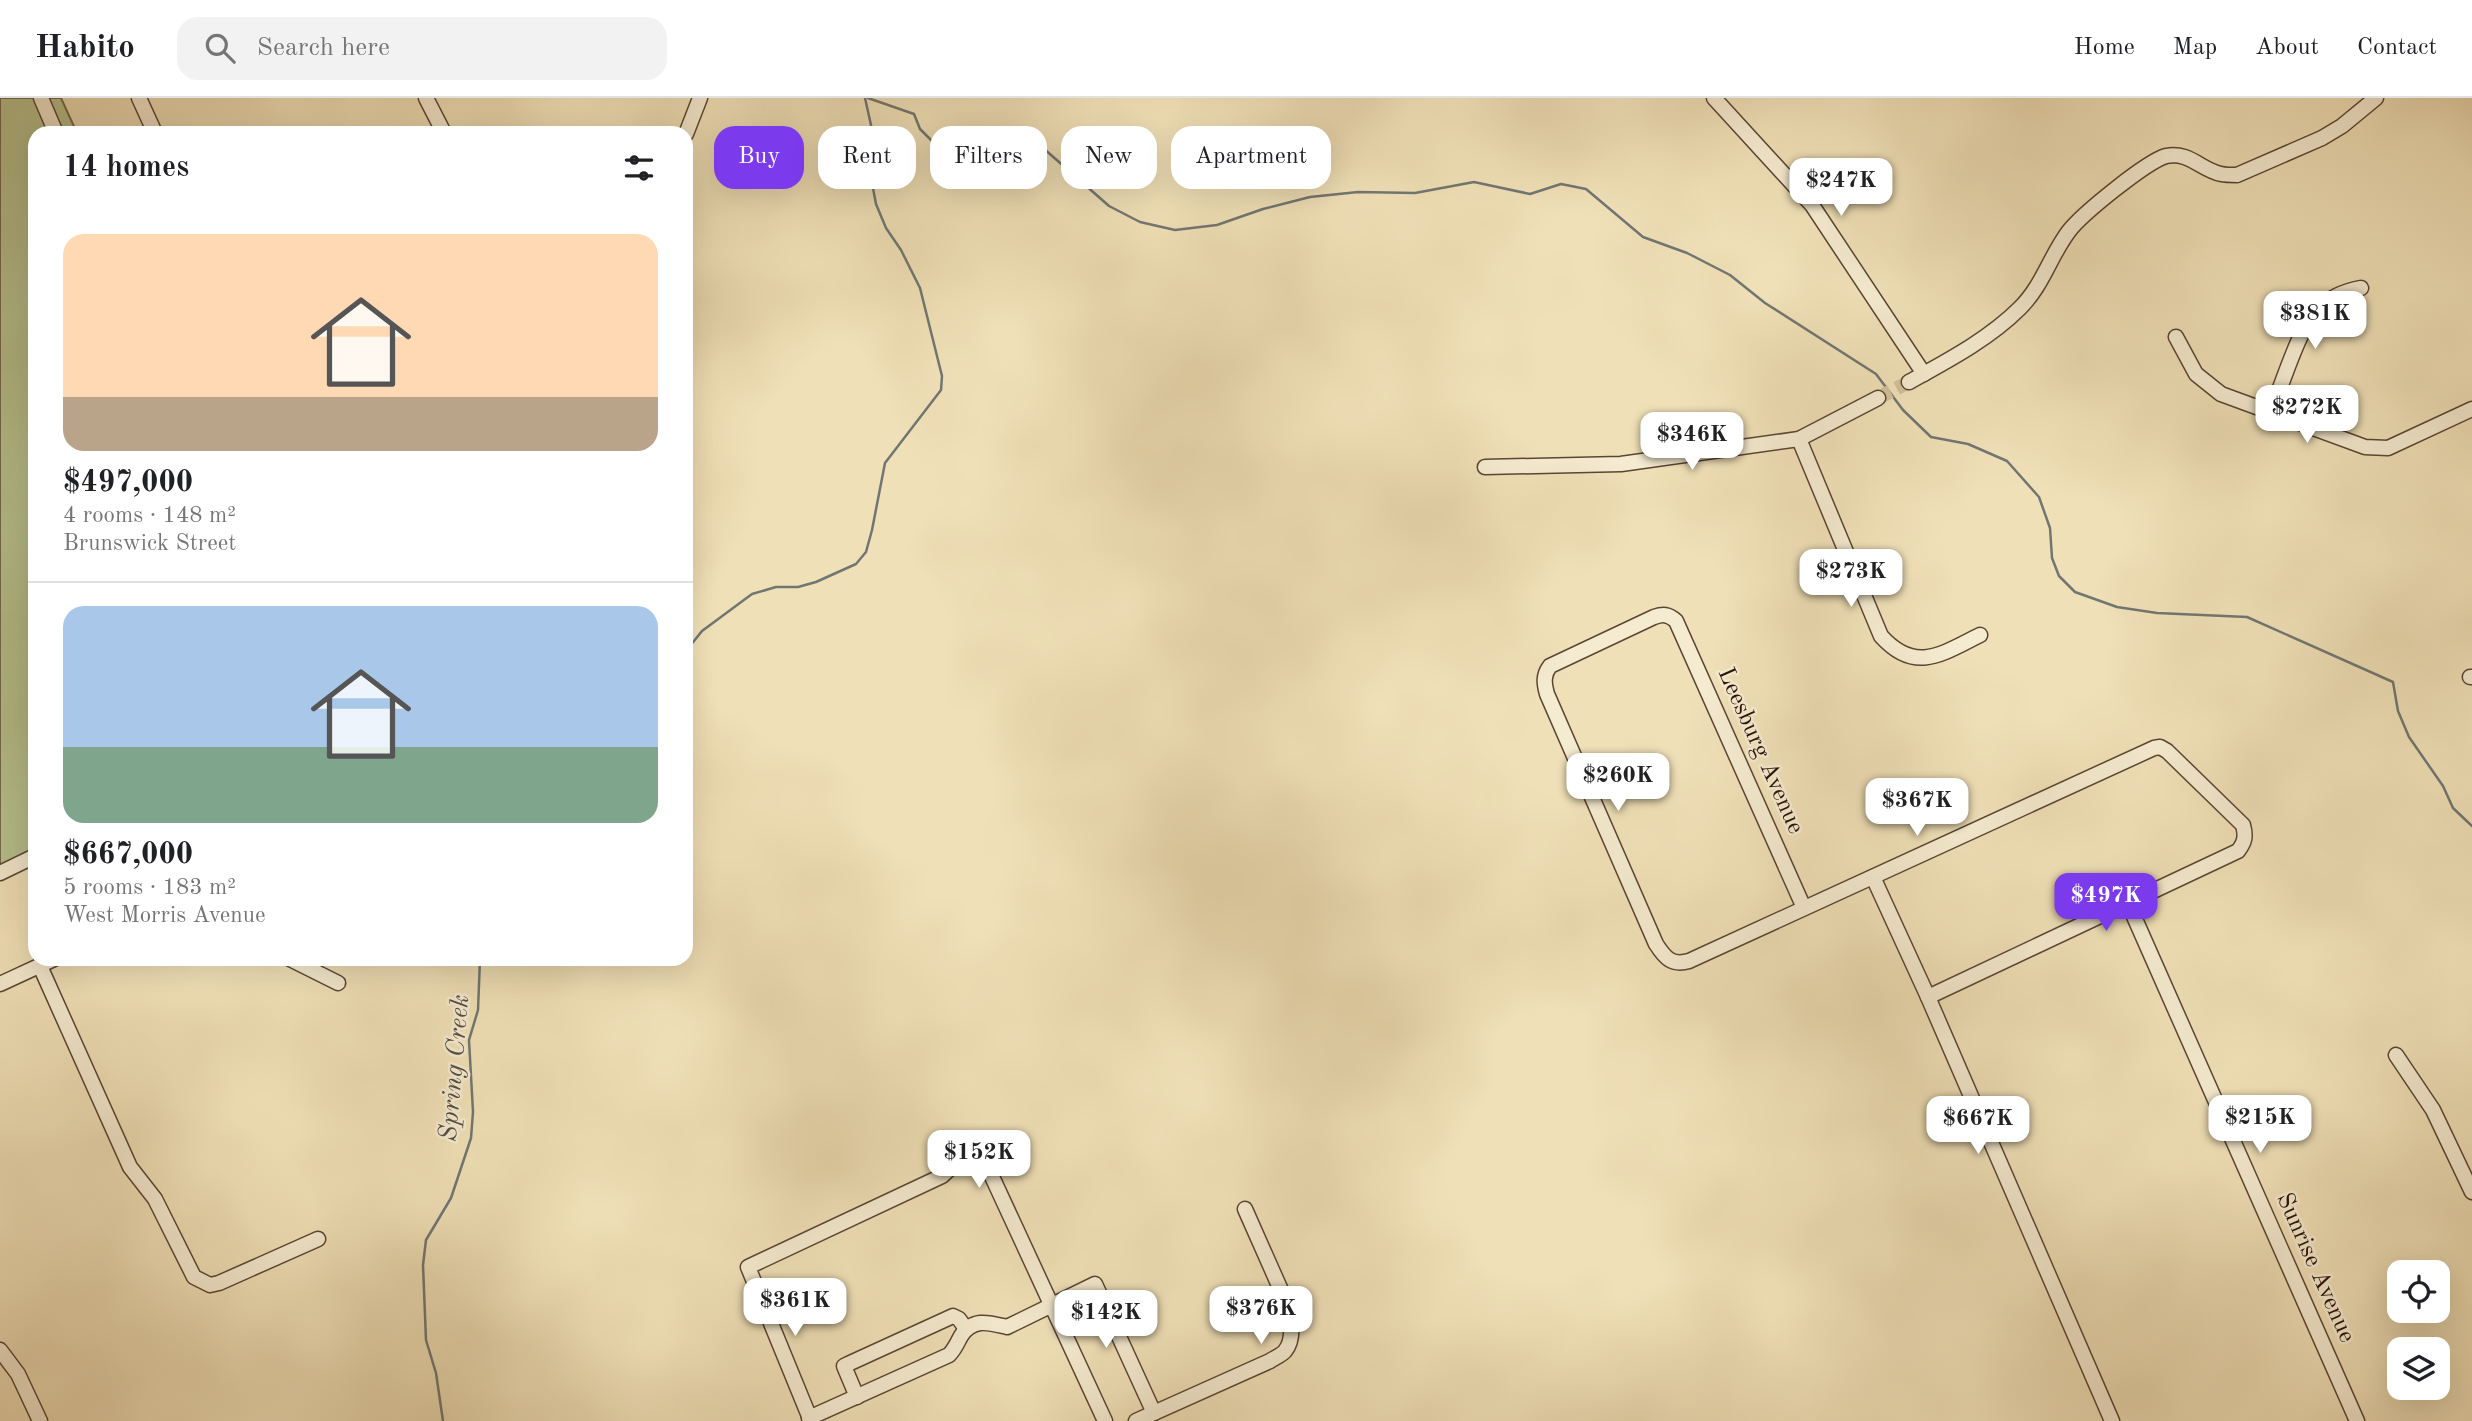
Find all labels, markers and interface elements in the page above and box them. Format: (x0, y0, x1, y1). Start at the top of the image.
search box (177, 17, 667, 80)
icon: search (201, 29, 239, 67)
text: Habito (35, 32, 135, 65)
text: Search here (257, 35, 390, 61)
text: Home (2074, 36, 2135, 60)
text: Map (2173, 36, 2217, 60)
text: About (2255, 36, 2319, 60)
text: Contact (2357, 36, 2437, 60)
chip: Buy (714, 126, 804, 189)
chip: Rent (818, 126, 916, 189)
chip: Filters (930, 126, 1047, 189)
chip: New (1061, 126, 1157, 189)
chip: Apartment (1171, 126, 1331, 189)
icon: filters (620, 149, 658, 187)
text: 14 homes (63, 153, 189, 183)
pin: $247K (1792, 158, 1890, 218)
text: $247K (1805, 169, 1877, 192)
icon: home (298, 279, 424, 405)
pin: $381K (2266, 292, 2364, 351)
text: $381K (2279, 302, 2351, 325)
pin: $272K (2258, 386, 2356, 445)
text: $272K (2271, 396, 2343, 419)
pin: $346K (1643, 412, 1741, 472)
text: $346K (1656, 423, 1728, 446)
text: $497,000 (63, 468, 193, 498)
text: 4 rooms · 148 m² (63, 504, 236, 527)
text: Brunswick Street (63, 532, 236, 555)
pin: $273K (1802, 550, 1900, 609)
text: $273K (1815, 560, 1887, 583)
icon: home (298, 651, 424, 777)
street label: Leesburg Avenue (1713, 664, 1807, 838)
pin: $260K (1569, 754, 1667, 813)
text: $260K (1582, 764, 1654, 787)
pin: $367K (1868, 778, 1966, 838)
text: $367K (1881, 789, 1953, 812)
text: $667,000 (63, 840, 193, 870)
pin: $497K (2057, 874, 2155, 933)
text: 5 rooms · 183 m² (63, 876, 236, 899)
text: $497K (2070, 884, 2142, 907)
text: West Morris Avenue (63, 904, 266, 927)
water label: Spring Creek (436, 993, 474, 1143)
pin: $667K (1929, 1096, 2027, 1156)
pin: $215K (2211, 1096, 2309, 1155)
text: $215K (2224, 1106, 2296, 1129)
text: $667K (1942, 1107, 2014, 1130)
pin: $152K (930, 1130, 1028, 1190)
text: $152K (943, 1141, 1015, 1164)
street label: Sunrise Avenue (2271, 1189, 2359, 1347)
map controls (2387, 1260, 2450, 1400)
button: locate (2387, 1260, 2450, 1323)
pin: $361K (746, 1278, 844, 1338)
pin: $376K (1212, 1286, 1310, 1346)
text: $361K (759, 1289, 831, 1312)
pin: $142K (1057, 1290, 1155, 1350)
text: $376K (1225, 1297, 1297, 1320)
text: $142K (1070, 1301, 1142, 1324)
button: layers (2387, 1337, 2450, 1400)

